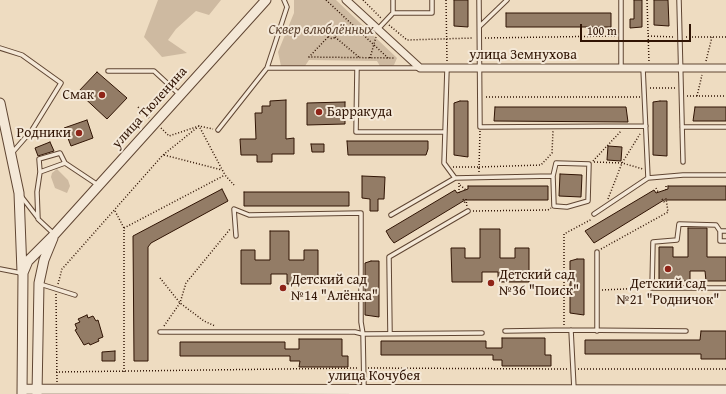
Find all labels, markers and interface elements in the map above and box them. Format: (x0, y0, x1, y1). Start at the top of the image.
scale bar (582, 16, 693, 42)
park label: Сквер влюблённых (268, 22, 374, 38)
text: 100 m (587, 22, 617, 39)
street label: улица Земнухова (469, 47, 577, 63)
street label: улица Тюленина (109, 64, 191, 152)
place label: Смак (62, 87, 94, 103)
marker: Смак (97, 90, 107, 100)
place label: Барракуда (327, 104, 392, 120)
marker: Барракуда (314, 107, 324, 117)
place label: Родники (17, 125, 71, 141)
marker: Родники (74, 128, 84, 138)
marker: Детский сад №21 "Родничок" (663, 264, 673, 274)
place label: Детский сад №36 "Поиск" (499, 267, 579, 300)
place label: Детский сад №14 "Алёнка" (291, 272, 378, 304)
place label: Детский сад №21 "Родничок" (617, 276, 719, 308)
marker: Детский сад №36 "Поиск" (486, 278, 496, 288)
marker: Детский сад №14 "Алёнка" (278, 283, 288, 293)
street label: улица Кочубея (328, 368, 420, 384)

